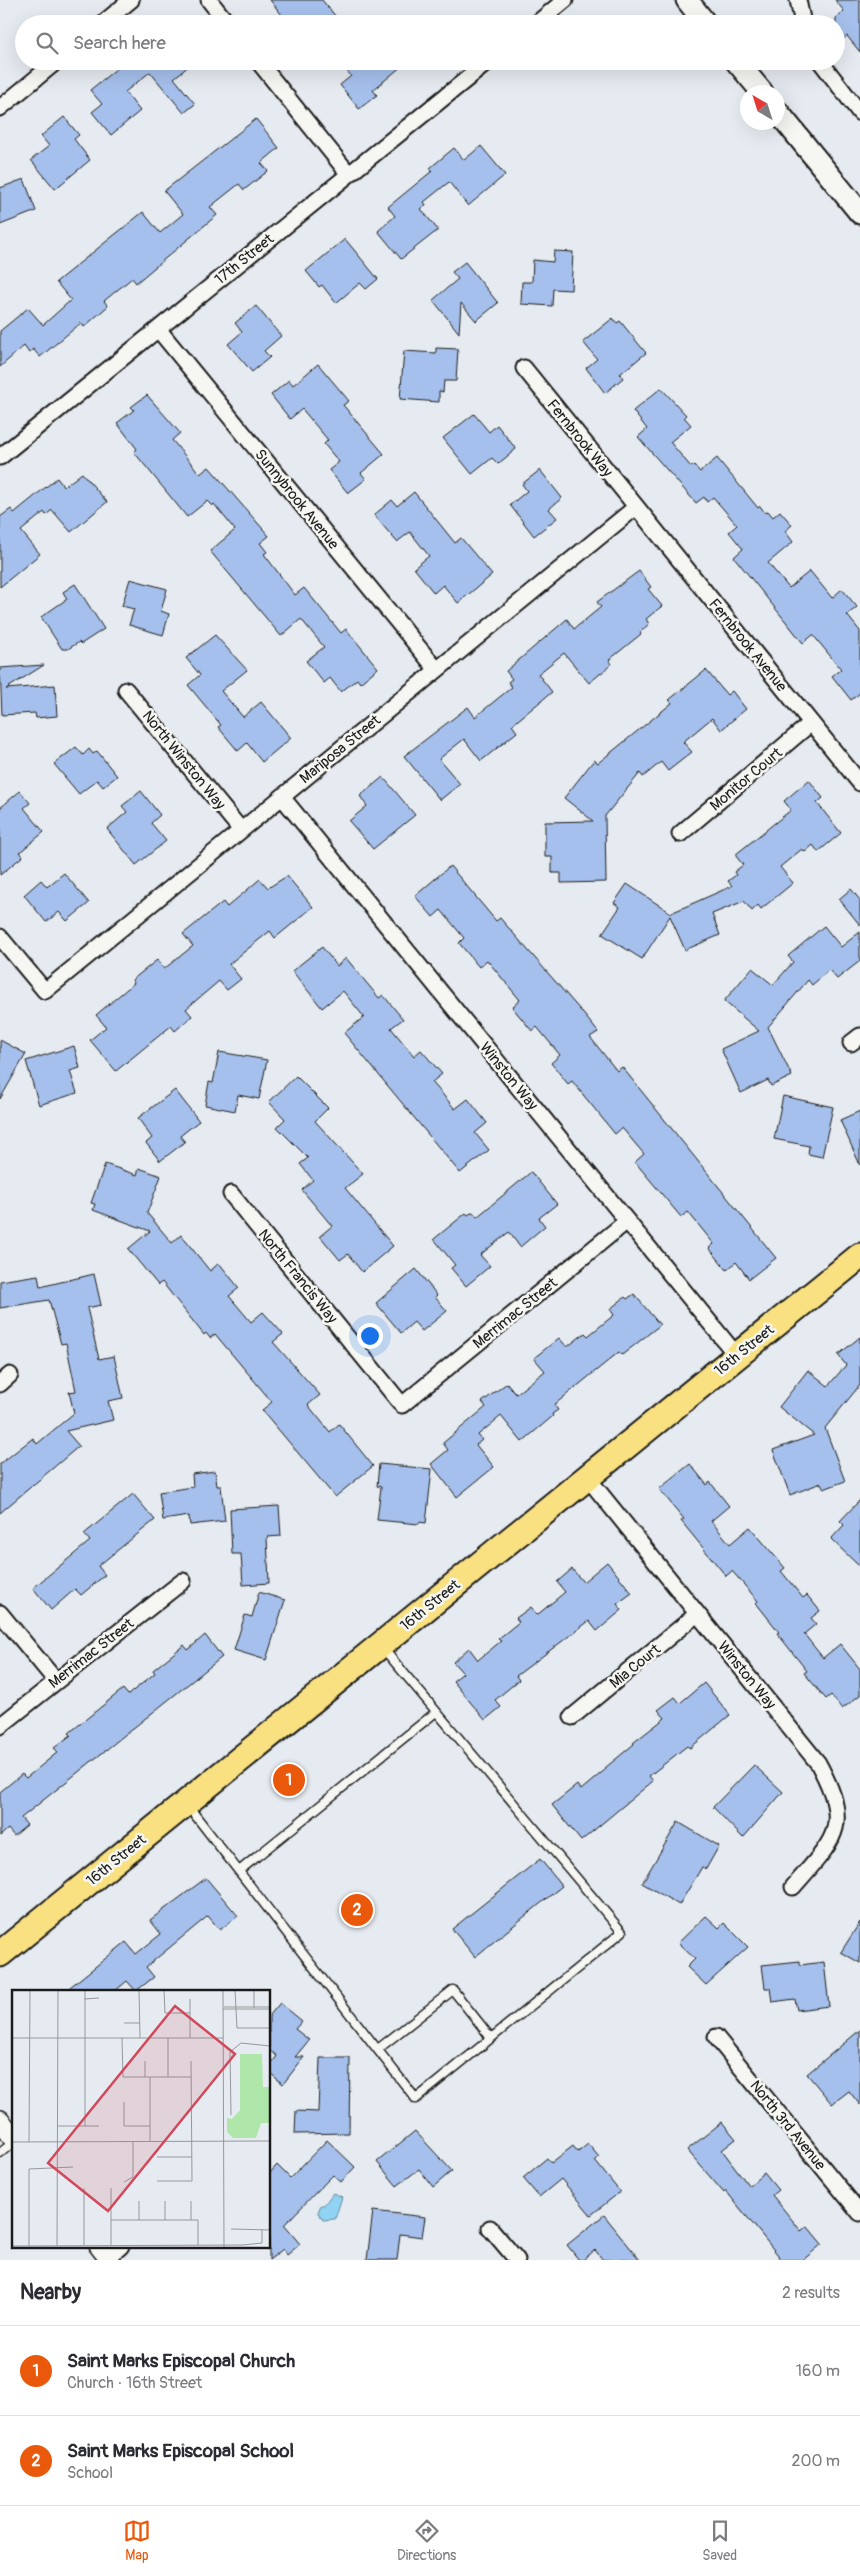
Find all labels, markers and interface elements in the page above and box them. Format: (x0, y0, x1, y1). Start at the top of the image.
search box (15, 15, 845, 70)
icon: search (33, 29, 61, 57)
text: Search here (73, 31, 166, 55)
north arrow (740, 85, 785, 130)
street label: 17th Street (211, 229, 279, 289)
street label: Fernbrook Way (543, 396, 617, 481)
street label: Sunnybrook Avenue (250, 445, 343, 554)
street label: Fernbrook Avenue (704, 595, 791, 696)
street label: North Winston Way (138, 707, 230, 814)
street label: Mariposa Street (296, 710, 385, 788)
street label: Monitor Court (706, 743, 787, 815)
street label: Winston Way (475, 1038, 542, 1115)
street label: North Francis Way (254, 1225, 342, 1328)
street label: Merrimac Street (469, 1273, 562, 1353)
street label: 16th Street (711, 1320, 779, 1380)
your location (357, 1323, 383, 1349)
street label: 16th Street (397, 1575, 465, 1635)
street label: Merrimac Street (45, 1614, 139, 1693)
street label: Winston Way (713, 1637, 780, 1714)
street label: Mia Court (606, 1640, 665, 1693)
pin: 1 (273, 1761, 305, 1799)
street label: 16th Street (83, 1830, 151, 1890)
pin: 2 (341, 1891, 373, 1929)
inset map (12, 1990, 270, 2248)
street label: North 3rd Avenue (746, 2077, 830, 2175)
text: Nearby (20, 2279, 81, 2306)
text: 2 results (782, 2283, 840, 2303)
text: Saint Marks Episcopal Church (67, 2349, 295, 2373)
text: 1 (33, 2361, 39, 2381)
text: 160 m (796, 2361, 840, 2381)
text: Church · 16th Street (67, 2373, 202, 2393)
text: Saint Marks Episcopal School (67, 2439, 294, 2463)
text: 2 (32, 2451, 40, 2471)
text: 200 m (792, 2451, 840, 2471)
text: School (67, 2463, 113, 2483)
tab: Map (123, 2517, 151, 2564)
tab: Directions (397, 2517, 456, 2564)
tab: Saved (702, 2517, 737, 2564)

